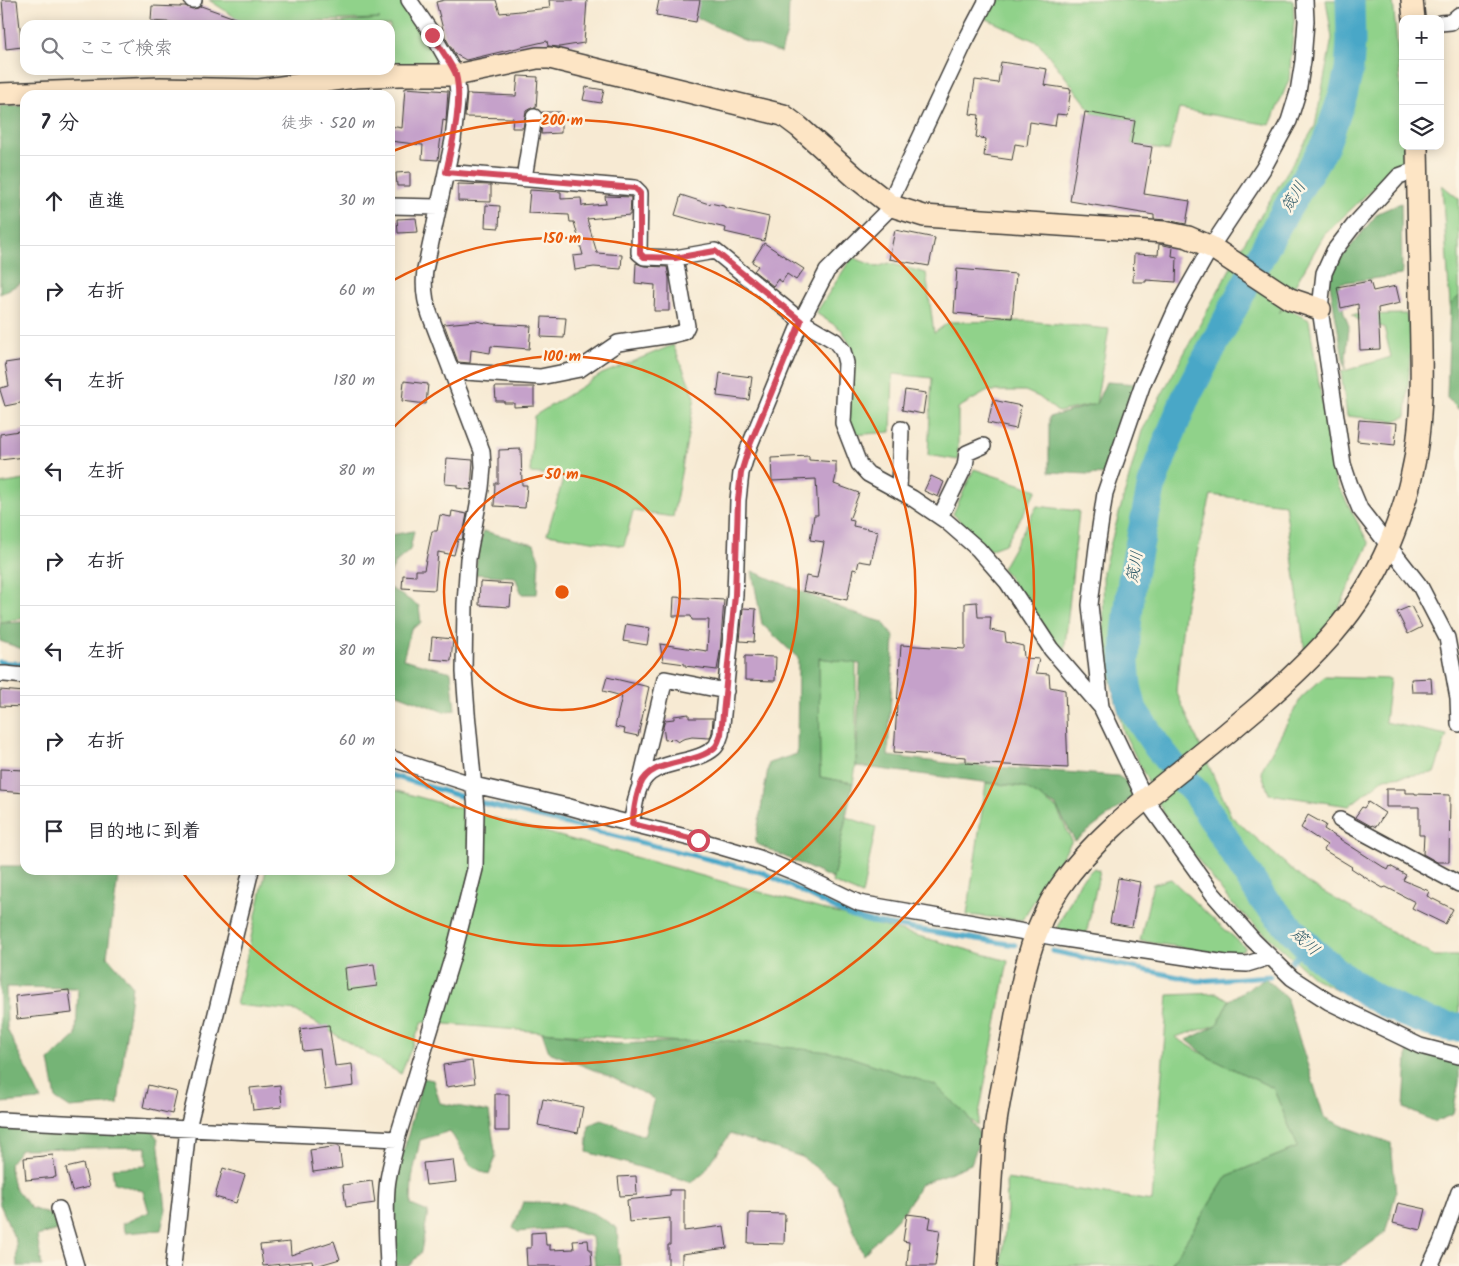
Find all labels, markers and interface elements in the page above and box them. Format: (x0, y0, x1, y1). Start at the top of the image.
map controls (1399, 15, 1444, 150)
button: + (1399, 15, 1444, 60)
search box (20, 20, 395, 75)
route end (421, 24, 444, 47)
icon: search (38, 34, 66, 62)
text: ここで検索 (78, 34, 173, 64)
button: − (1399, 60, 1444, 105)
button: layers (1399, 105, 1444, 150)
text: 7 分 (40, 107, 79, 140)
text: 200 m (541, 109, 583, 133)
text: 徒歩 · 520 m (281, 111, 375, 136)
water label: 筬川 (1275, 177, 1313, 217)
icon: ahead (40, 187, 68, 215)
text: 直進 (87, 187, 125, 217)
text: 30 m (339, 188, 375, 213)
text: 150 m (543, 227, 581, 251)
icon: right (40, 277, 68, 305)
text: 右折 (87, 277, 125, 307)
text: 60 m (339, 278, 375, 303)
text: 100 m (543, 345, 581, 369)
icon: left (40, 367, 68, 395)
text: 左折 (87, 367, 125, 397)
text: 180 m (333, 368, 375, 393)
icon: left (40, 457, 68, 485)
text: 左折 (87, 457, 125, 487)
text: 80 m (338, 458, 375, 483)
text: 50 m (544, 463, 579, 487)
icon: right (40, 547, 68, 575)
text: 右折 (87, 547, 125, 577)
text: 30 m (339, 548, 375, 573)
water label: 筬川 (1120, 549, 1150, 585)
centre of rings (553, 583, 571, 601)
icon: left (40, 637, 68, 665)
text: 左折 (87, 637, 125, 667)
text: 80 m (338, 638, 375, 663)
icon: right (40, 727, 68, 755)
text: 右折 (87, 727, 125, 757)
text: 60 m (339, 728, 375, 753)
icon: arrive (40, 817, 68, 845)
text: 目的地に到着 (87, 817, 201, 847)
route start (687, 829, 710, 852)
water label: 筬川 (1285, 922, 1325, 962)

